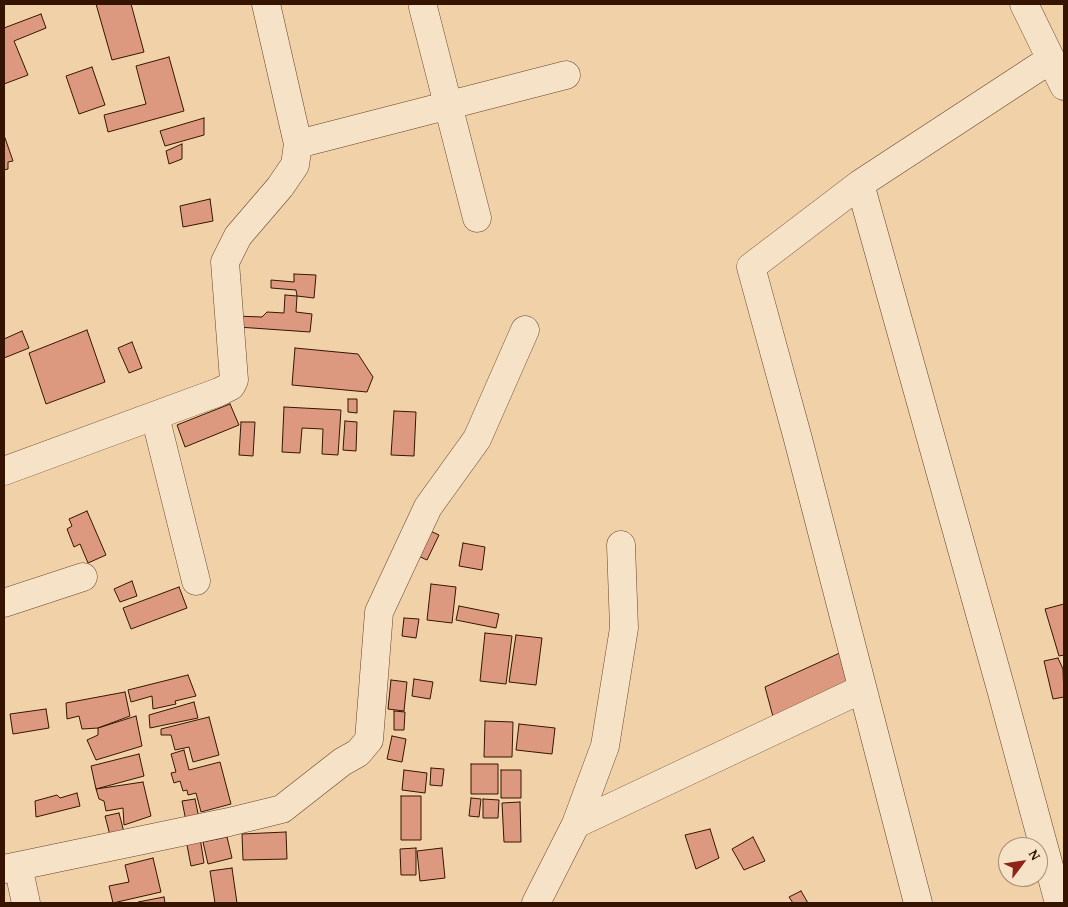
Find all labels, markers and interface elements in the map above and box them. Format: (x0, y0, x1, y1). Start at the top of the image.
north arrow (998, 837, 1048, 887)
text: N (1024, 846, 1046, 864)

